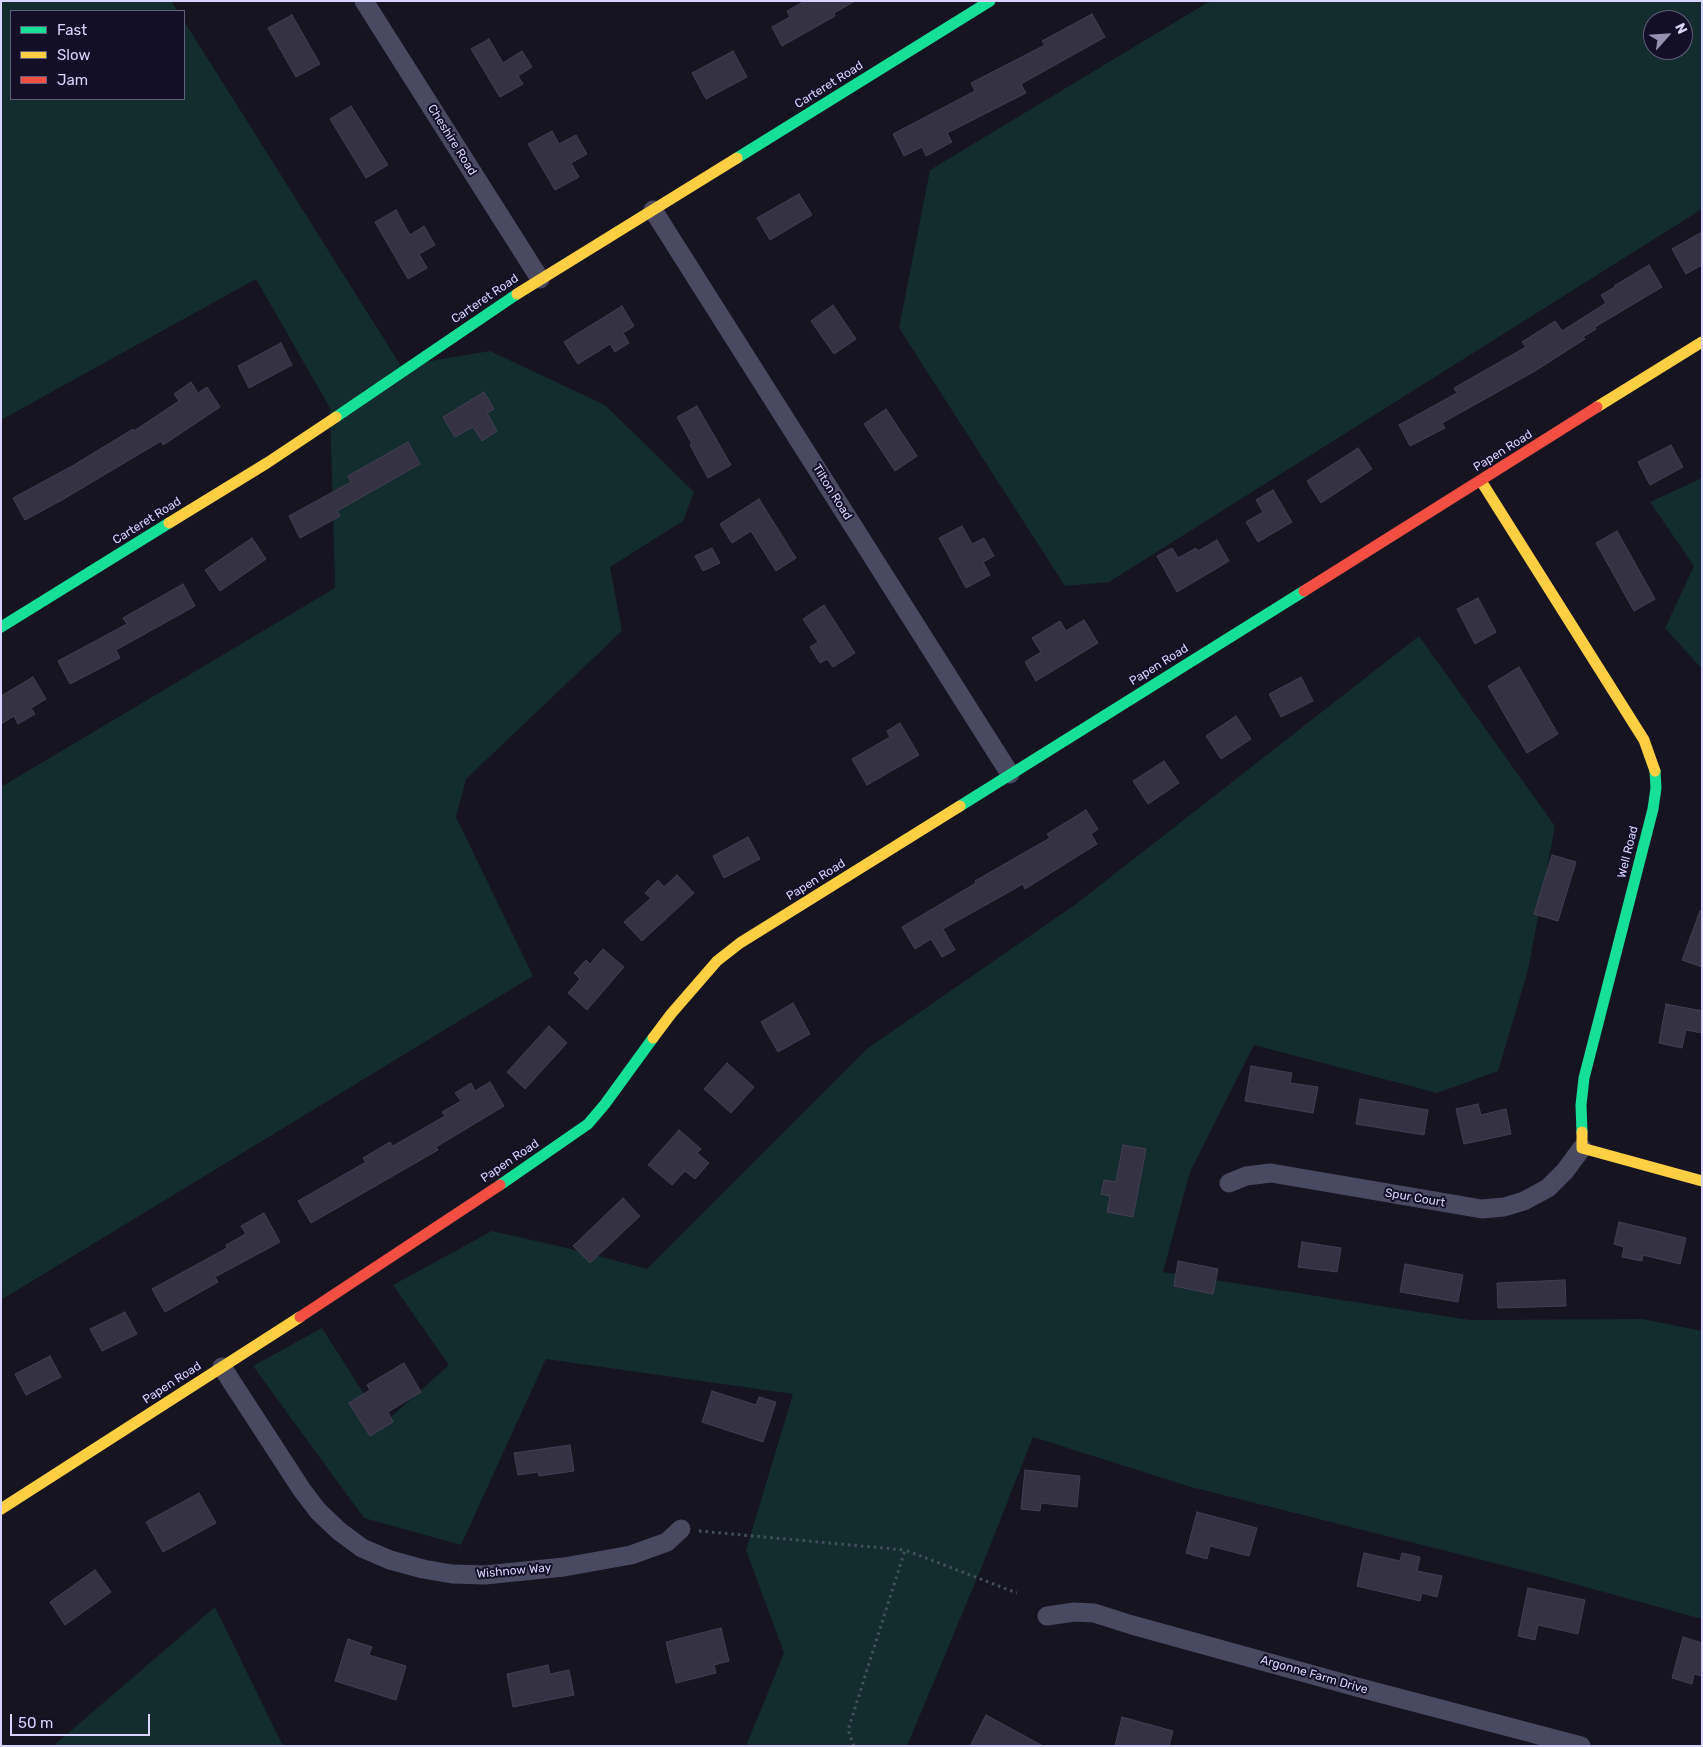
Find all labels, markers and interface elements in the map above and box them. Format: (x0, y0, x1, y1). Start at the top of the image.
legend (10, 10, 185, 100)
north arrow (1643, 10, 1693, 60)
text: N (1671, 20, 1691, 37)
text: Fast (57, 21, 87, 39)
text: Slow (57, 46, 90, 64)
street label: Carteret Road (792, 58, 866, 112)
text: Jam (57, 71, 88, 89)
street label: Cheshire Road (424, 102, 480, 178)
street label: Carteret Road (449, 271, 521, 327)
street label: Papen Road (1471, 427, 1535, 475)
street label: Tilton Road (809, 461, 855, 523)
street label: Carteret Road (110, 494, 184, 548)
street label: Papen Road (1127, 641, 1191, 689)
street label: Well Road (1615, 824, 1641, 880)
street label: Papen Road (784, 856, 848, 904)
street label: Papen Road (478, 1136, 542, 1186)
street label: Spur Court (1384, 1186, 1446, 1210)
street label: Papen Road (140, 1359, 204, 1407)
street label: Wishnow Way (476, 1561, 552, 1581)
street label: Argonne Farm Drive (1259, 1653, 1369, 1697)
scale bar (12, 1704, 152, 1736)
text: 50 m (18, 1714, 53, 1732)

